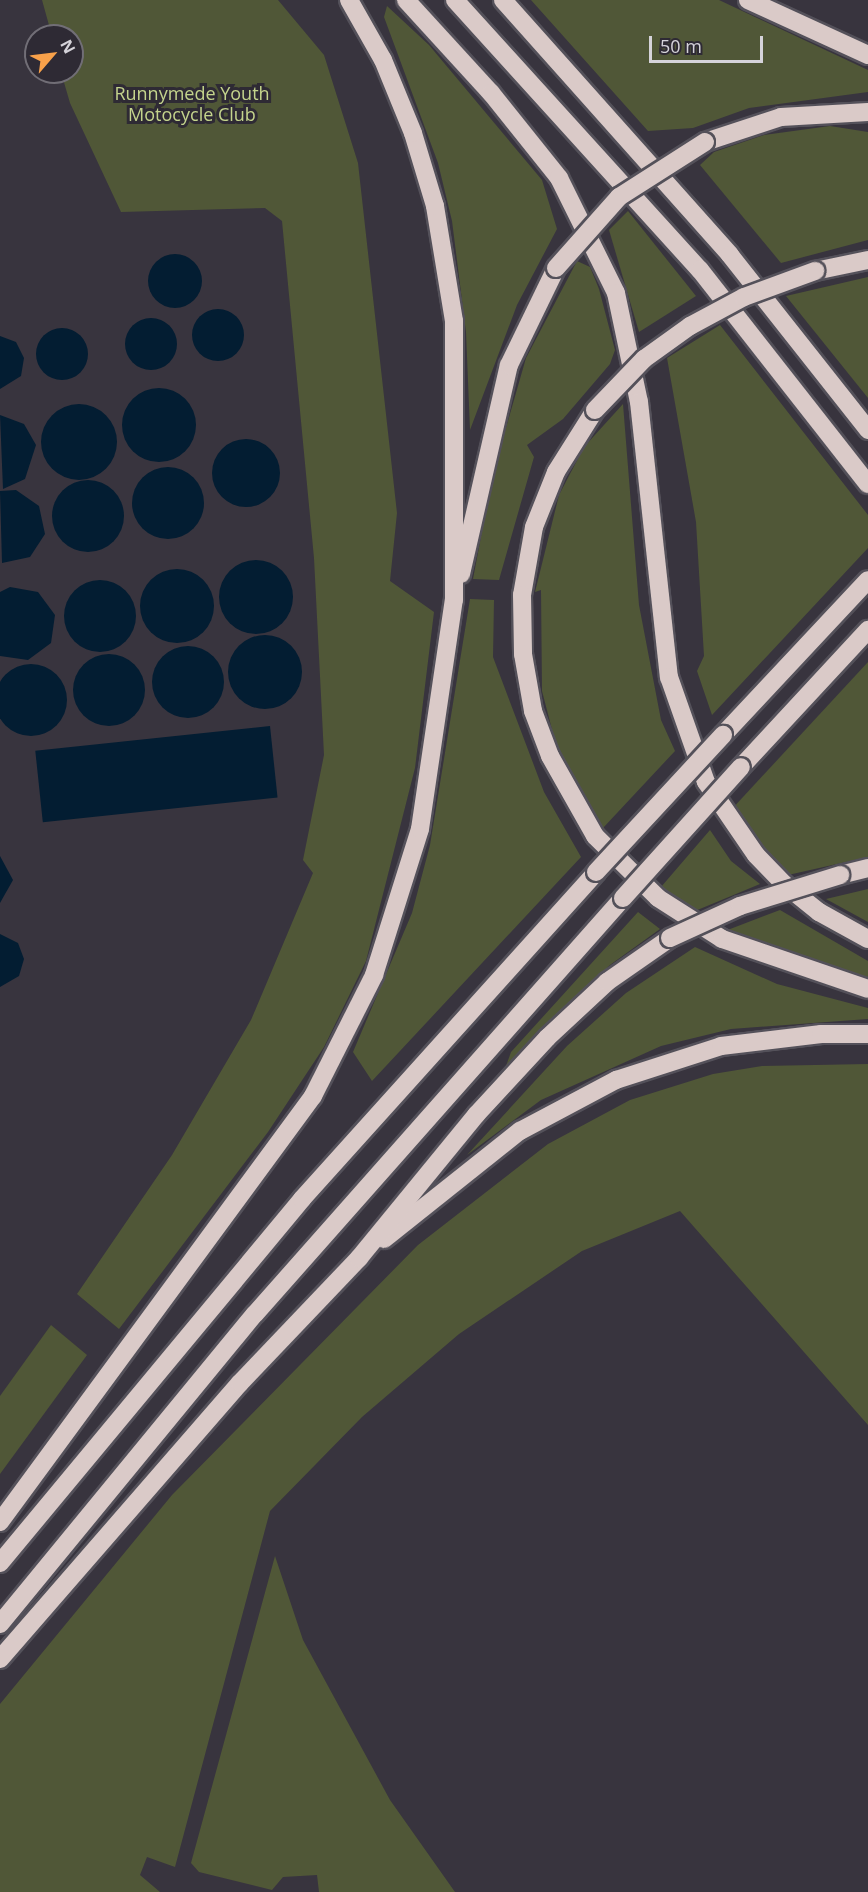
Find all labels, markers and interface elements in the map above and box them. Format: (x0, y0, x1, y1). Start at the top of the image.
north arrow (24, 24, 84, 84)
scale bar (652, 24, 766, 62)
text: 50 m (660, 34, 702, 58)
text: N (55, 36, 81, 57)
park label: Runnymede Youth Motocycle Club (114, 83, 270, 125)

